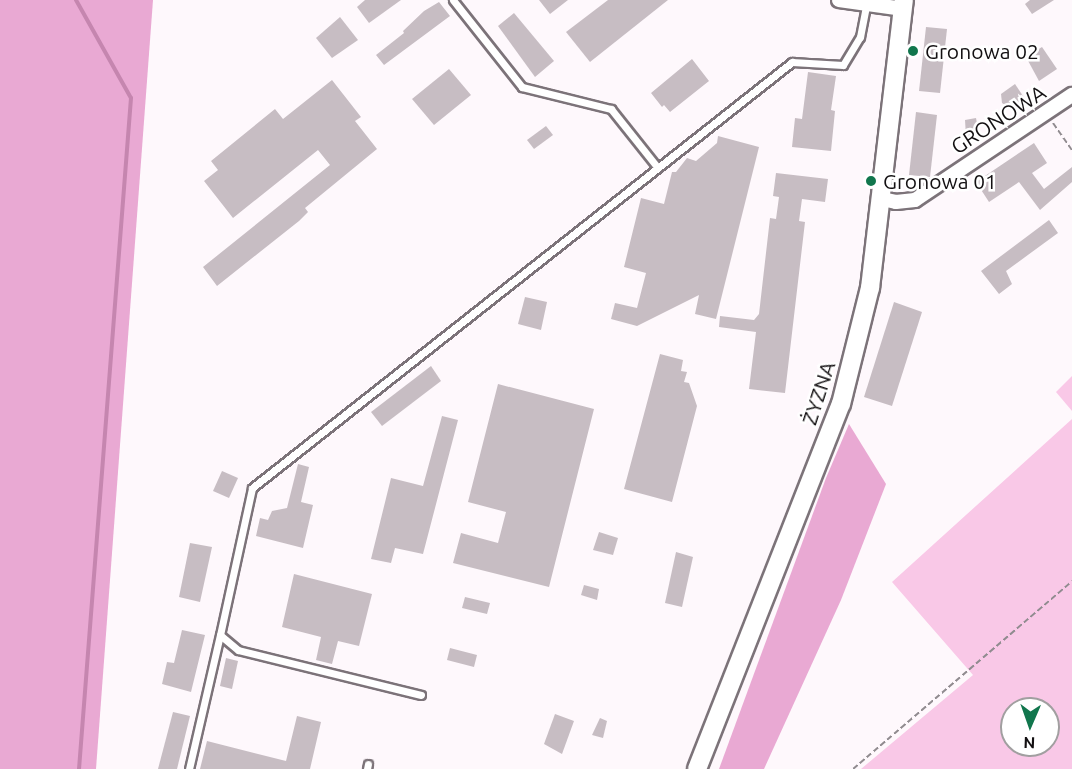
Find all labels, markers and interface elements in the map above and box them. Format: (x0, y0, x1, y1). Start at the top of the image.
place label: Gronowa 02 (925, 38, 1039, 64)
marker: Gronowa 02 (906, 44, 920, 58)
street label: GRONOWA (946, 79, 1050, 159)
place label: Gronowa 01 (883, 168, 997, 194)
marker: Gronowa 01 (864, 174, 878, 188)
street label: ŻYZNA (796, 358, 840, 428)
north arrow (1000, 697, 1060, 757)
text: N (1023, 734, 1036, 752)

